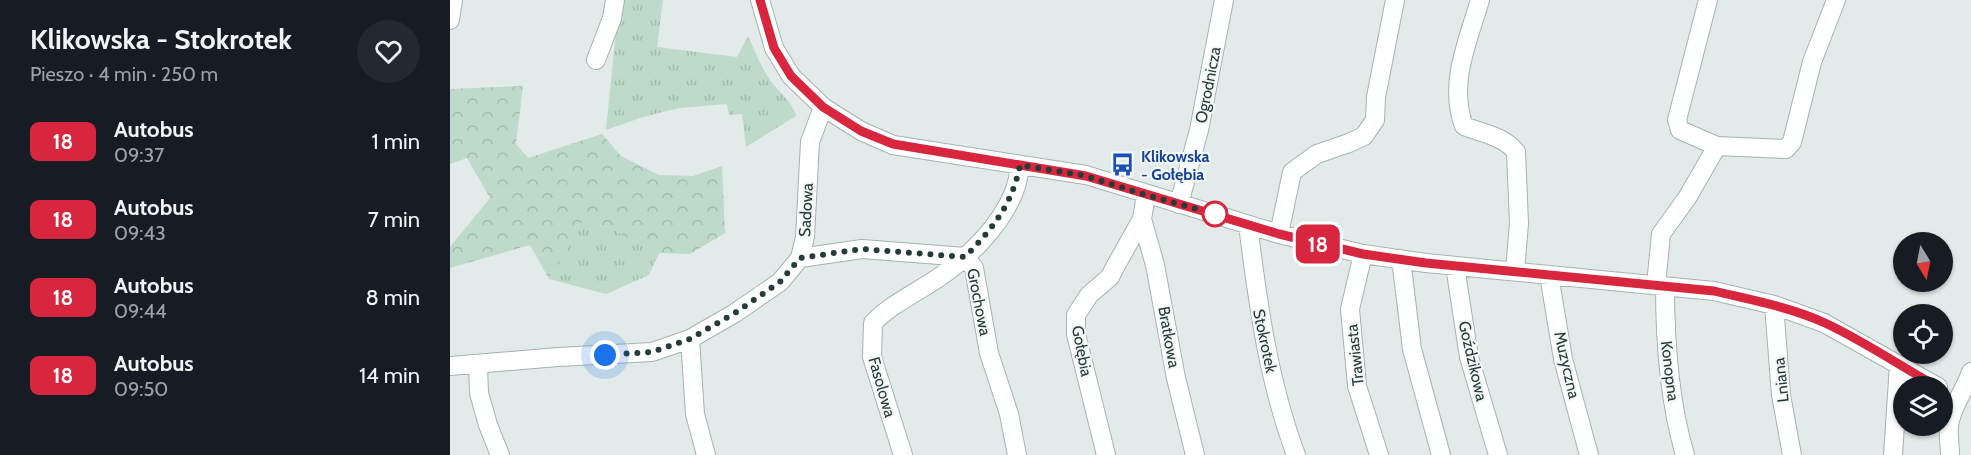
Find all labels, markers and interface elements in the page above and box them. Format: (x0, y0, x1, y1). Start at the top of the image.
button: heart (357, 20, 420, 83)
text: Klikowska - Stokrotek (30, 22, 292, 56)
street label: Ogrodnicza (1191, 45, 1225, 125)
text: Pieszo · 4 min · 250 m (30, 62, 218, 86)
text: Autobus (114, 116, 194, 143)
text: 1 min (372, 128, 420, 155)
text: 18 (53, 129, 73, 154)
text: 09:37 (114, 143, 164, 167)
place label: Klikowska - Gołębia (1141, 147, 1210, 184)
bus stop icon: Klikowska - Gołębia (1110, 152, 1136, 178)
street label: Sadowa (795, 182, 817, 237)
text: Autobus (114, 194, 194, 221)
unlabelled marker (1202, 201, 1228, 227)
text: 7 min (368, 206, 420, 233)
text: 18 (53, 207, 73, 232)
text: 09:43 (114, 221, 166, 245)
line badge: 18 (1291, 224, 1345, 264)
text: 18 (1308, 232, 1328, 257)
north arrow (1893, 232, 1953, 292)
map controls (1893, 232, 1953, 436)
street label: Grochowa (963, 267, 995, 338)
text: Autobus (114, 272, 194, 299)
text: 8 min (365, 284, 420, 311)
text: 18 (53, 285, 73, 310)
text: 09:44 (114, 299, 167, 323)
button: locate (1893, 304, 1953, 364)
street label: Bratkowa (1154, 305, 1184, 370)
street label: Stokrotek (1249, 307, 1281, 375)
street label: Goździkowa (1455, 319, 1492, 403)
street label: Trawiasta (1342, 323, 1368, 387)
street label: Gołębia (1068, 324, 1096, 378)
street label: Muzyczna (1550, 330, 1584, 401)
your location (590, 340, 620, 370)
street label: Konopna (1657, 340, 1683, 403)
text: Autobus (114, 350, 194, 377)
street label: Fasolowa (864, 354, 900, 420)
street label: Lniana (1769, 356, 1793, 403)
text: 14 min (359, 362, 420, 389)
text: 18 (53, 363, 73, 388)
button: layers (1893, 376, 1953, 436)
text: 09:50 (114, 377, 168, 401)

